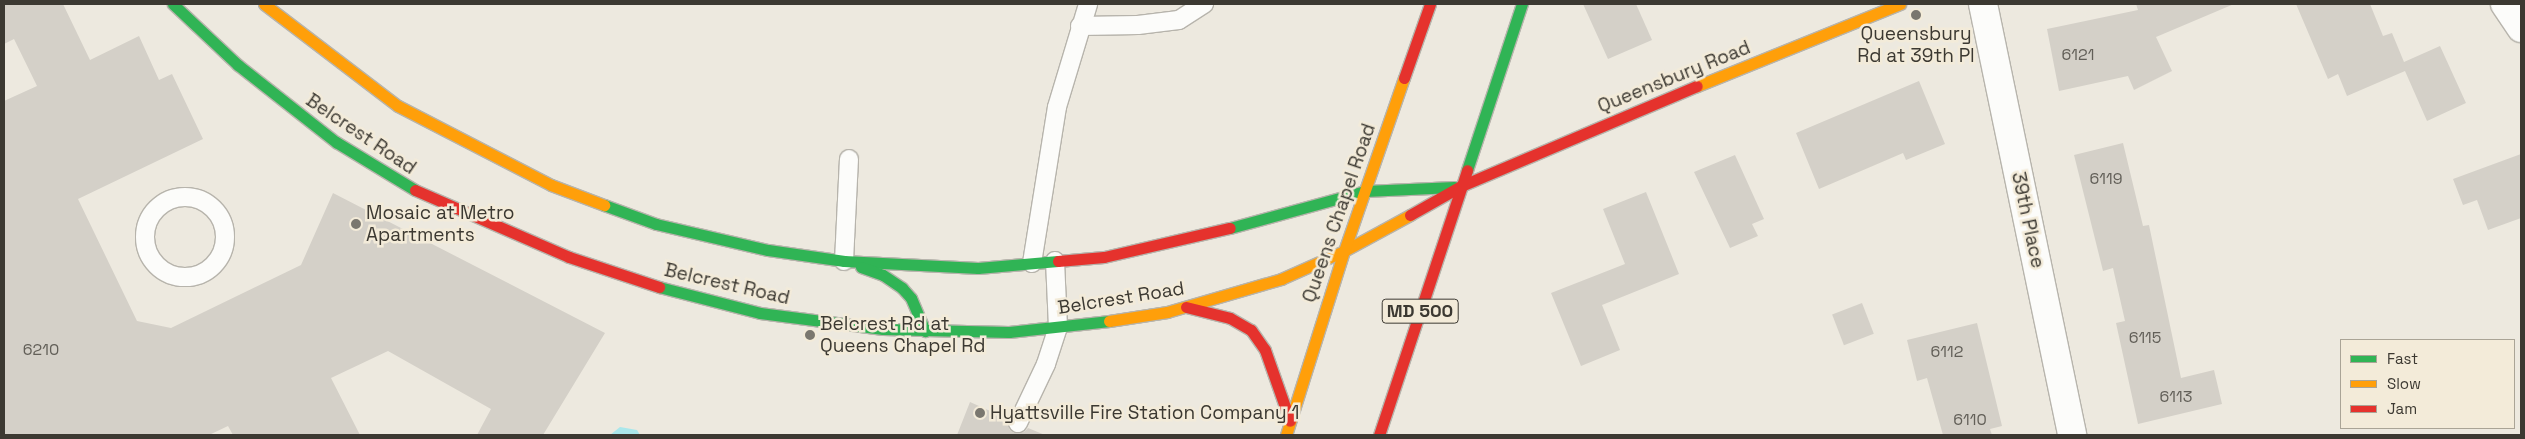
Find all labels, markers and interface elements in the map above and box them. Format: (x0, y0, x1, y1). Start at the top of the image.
marker: Queensbury Rd at 39th Pl (1910, 9, 1922, 21)
place label: Queensbury Rd at 39th Pl (1857, 23, 1975, 67)
street label: Queensbury Road (1594, 36, 1754, 118)
house number: 6121 (2062, 45, 2094, 65)
street label: Belcrest Road (302, 89, 420, 179)
street label: Queens Chapel Road (1298, 121, 1380, 305)
house number: 6119 (2090, 169, 2122, 189)
street label: 39th Place (2007, 170, 2049, 270)
place label: Mosaic at Metro Apartments (366, 202, 514, 246)
marker: Mosaic at Metro Apartments (350, 218, 362, 230)
street label: Belcrest Road (662, 259, 792, 309)
street label: Belcrest Road (1056, 277, 1186, 319)
road number: MD 500 (1381, 296, 1459, 326)
place label: Belcrest Rd at Queens Chapel Rd (820, 313, 985, 357)
house number: 6115 (2129, 328, 2161, 348)
marker: Belcrest Rd at Queens Chapel Rd (804, 329, 816, 341)
legend (2340, 339, 2515, 429)
house number: 6210 (23, 340, 59, 360)
house number: 6112 (1931, 342, 1963, 362)
text: Fast (2387, 349, 2418, 368)
text: Slow (2387, 374, 2421, 393)
house number: 6113 (2160, 387, 2192, 407)
text: Jam (2387, 399, 2417, 418)
place label: Hyattsville Fire Station Company 1 (990, 402, 1299, 424)
marker: Hyattsville Fire Station Company 1 (974, 407, 986, 419)
house number: 6110 (1953, 410, 1987, 430)

